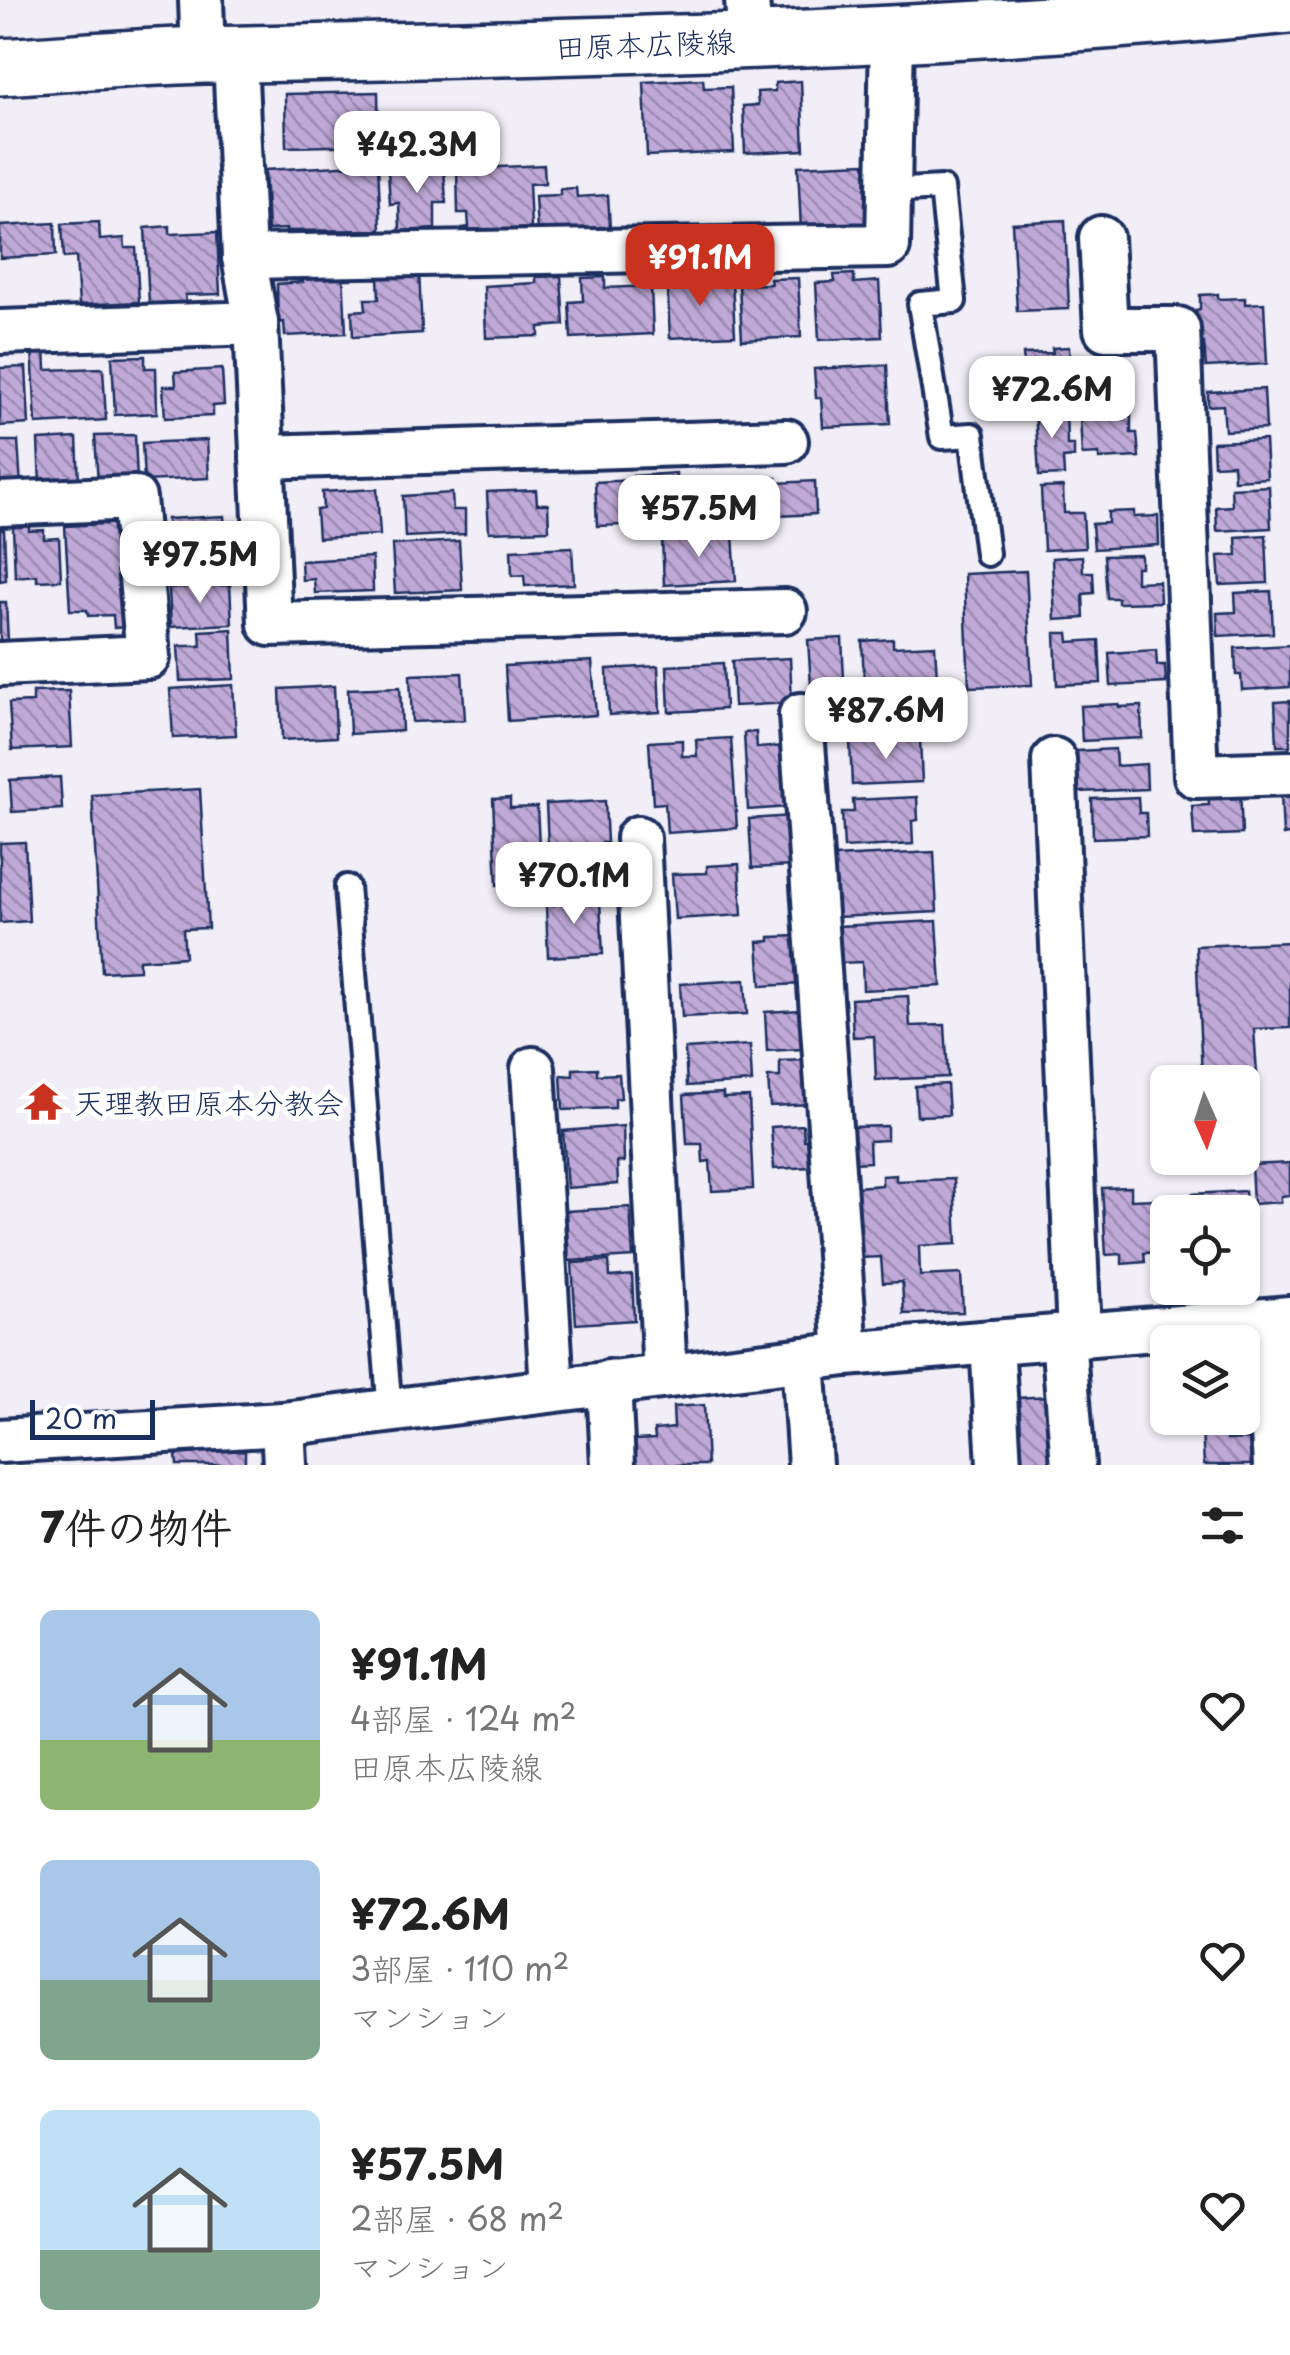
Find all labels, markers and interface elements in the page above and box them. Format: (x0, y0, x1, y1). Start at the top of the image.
street label: 田原本広陵線 (554, 17, 736, 69)
pin: ¥42.3M (336, 111, 498, 196)
text: ¥42.3M (356, 119, 478, 167)
pin: ¥91.1M (619, 224, 781, 309)
text: ¥91.1M (648, 232, 752, 280)
pin: ¥72.6M (971, 356, 1133, 441)
text: ¥72.6M (991, 364, 1113, 412)
pin: ¥57.5M (618, 475, 780, 560)
text: ¥57.5M (640, 483, 758, 531)
pin: ¥97.5M (119, 521, 281, 606)
text: ¥97.5M (142, 529, 258, 577)
pin: ¥87.6M (805, 677, 967, 762)
text: ¥87.6M (827, 685, 945, 733)
pin: ¥70.1M (493, 842, 655, 927)
text: ¥70.1M (517, 850, 631, 898)
north arrow (1150, 1065, 1260, 1175)
map controls (1150, 1065, 1260, 1435)
place label: 天理教田原本分教会 (74, 1079, 344, 1124)
temple icon: 天理教田原本分教会 (23, 1080, 65, 1122)
button: locate (1150, 1195, 1260, 1305)
button: layers (1150, 1325, 1260, 1435)
scale bar (30, 1395, 155, 1440)
text: 20 m (45, 1396, 117, 1439)
text: 7件の物件 (40, 1494, 232, 1557)
icon: filters (1195, 1498, 1250, 1553)
text: ¥91.1M (350, 1631, 488, 1694)
icon: home (120, 1650, 240, 1770)
icon: heart (1195, 1683, 1250, 1738)
text: 4部屋 · 124 m² (350, 1694, 577, 1742)
text: 田原本広陵線 (350, 1742, 542, 1790)
text: ¥72.6M (350, 1881, 510, 1944)
icon: home (120, 1900, 240, 2020)
icon: heart (1195, 1933, 1250, 1988)
text: 3部屋 · 110 m² (350, 1944, 569, 1992)
text: マンション (350, 1992, 509, 2040)
text: ¥57.5M (350, 2131, 504, 2194)
icon: home (120, 2150, 240, 2270)
icon: heart (1195, 2183, 1250, 2238)
text: 2部屋 · 68 m² (350, 2194, 564, 2242)
text: マンション (350, 2242, 509, 2290)

